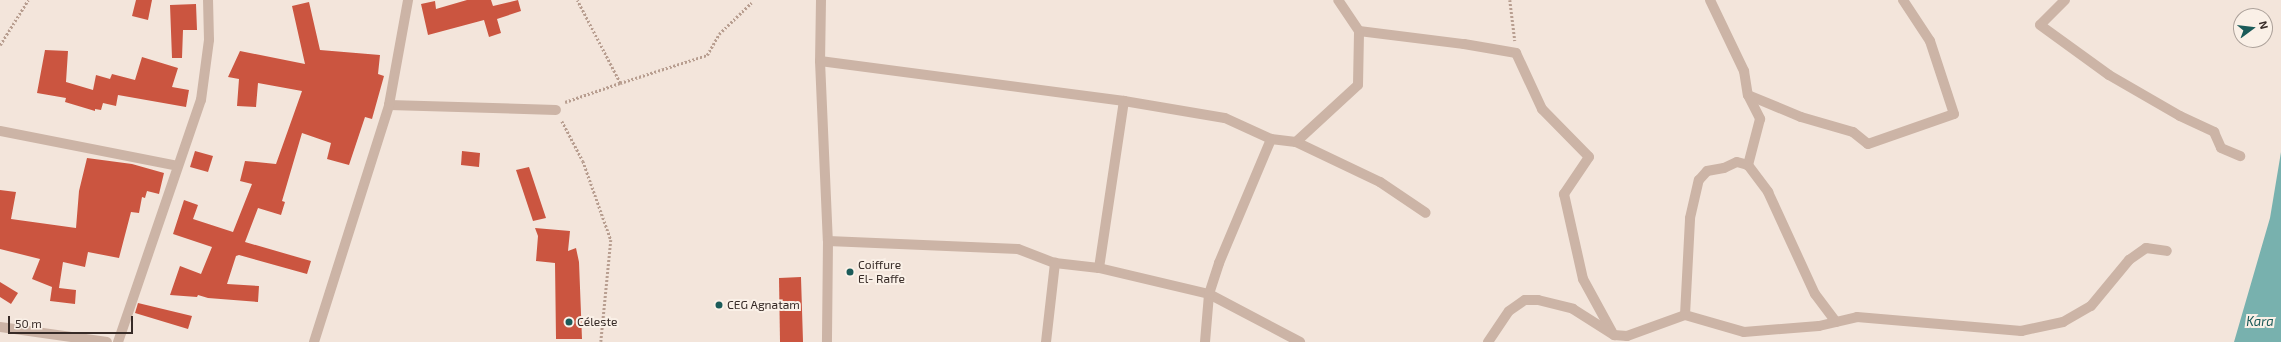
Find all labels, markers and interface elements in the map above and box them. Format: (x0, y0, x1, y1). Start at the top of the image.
north arrow (2233, 8, 2273, 48)
text: N (2257, 19, 2271, 31)
place label: Coiffure El- Raffe (858, 258, 905, 286)
marker: Coiffure El- Raffe (845, 267, 855, 277)
place label: CEG Agnatam (727, 298, 800, 312)
marker: CEG Agnatam (714, 300, 724, 310)
scale bar (10, 308, 135, 334)
water label: Kara (2246, 313, 2274, 329)
place label: Céleste (577, 315, 617, 329)
text: 50 m (15, 316, 42, 330)
marker: Céleste (564, 317, 574, 327)

